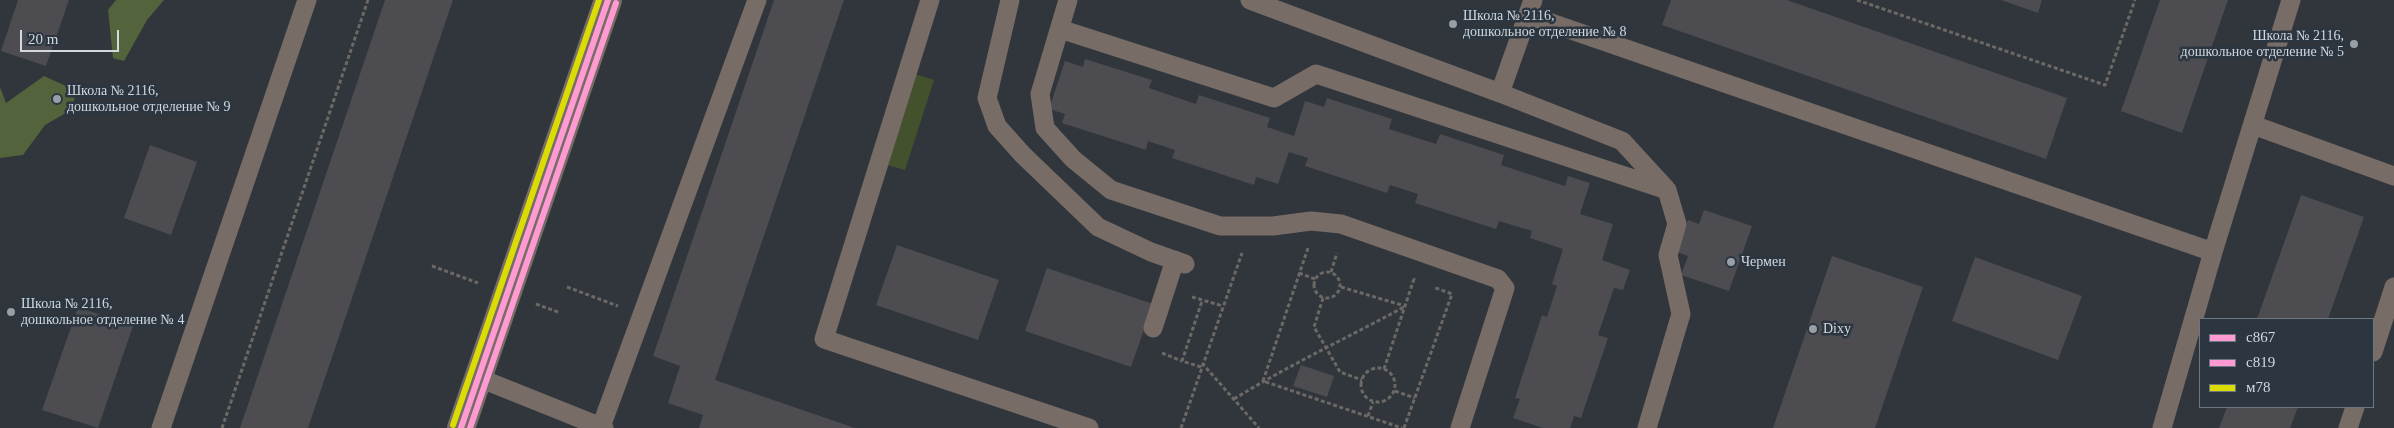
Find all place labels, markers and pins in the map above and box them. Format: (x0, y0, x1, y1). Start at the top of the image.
place label: Школа № 2116, дошкольное отделение № 8 (1463, 8, 1626, 40)
marker: Школа № 2116, дошкольное отделение № 8 (1447, 18, 1459, 30)
place label: Школа № 2116, дошкольное отделение № 5 (2181, 28, 2344, 60)
marker: Школа № 2116, дошкольное отделение № 5 (2348, 38, 2360, 50)
place label: Школа № 2116, дошкольное отделение № 9 (67, 83, 230, 115)
marker: Школа № 2116, дошкольное отделение № 9 (51, 93, 63, 105)
place label: Чермен (1741, 254, 1786, 270)
marker: Чермен (1725, 256, 1737, 268)
place label: Школа № 2116, дошкольное отделение № 4 (21, 296, 184, 328)
marker: Школа № 2116, дошкольное отделение № 4 (5, 306, 17, 318)
place label: Dixy (1823, 321, 1851, 337)
marker: Dixy (1807, 323, 1819, 335)

